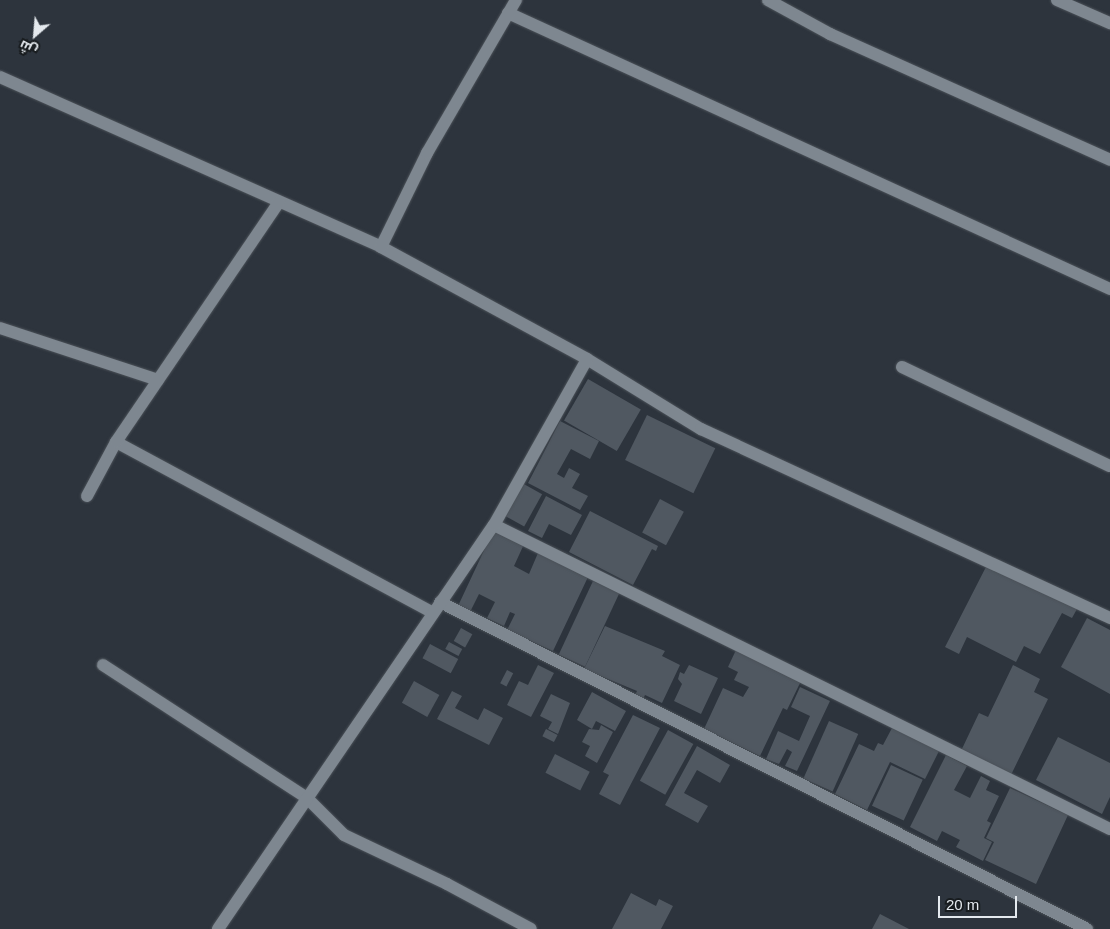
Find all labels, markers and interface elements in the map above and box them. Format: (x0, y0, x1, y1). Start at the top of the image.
north arrow (10, 10, 60, 60)
text: ش (17, 37, 40, 60)
scale bar (940, 886, 1019, 918)
text: 20 m (946, 896, 979, 913)

